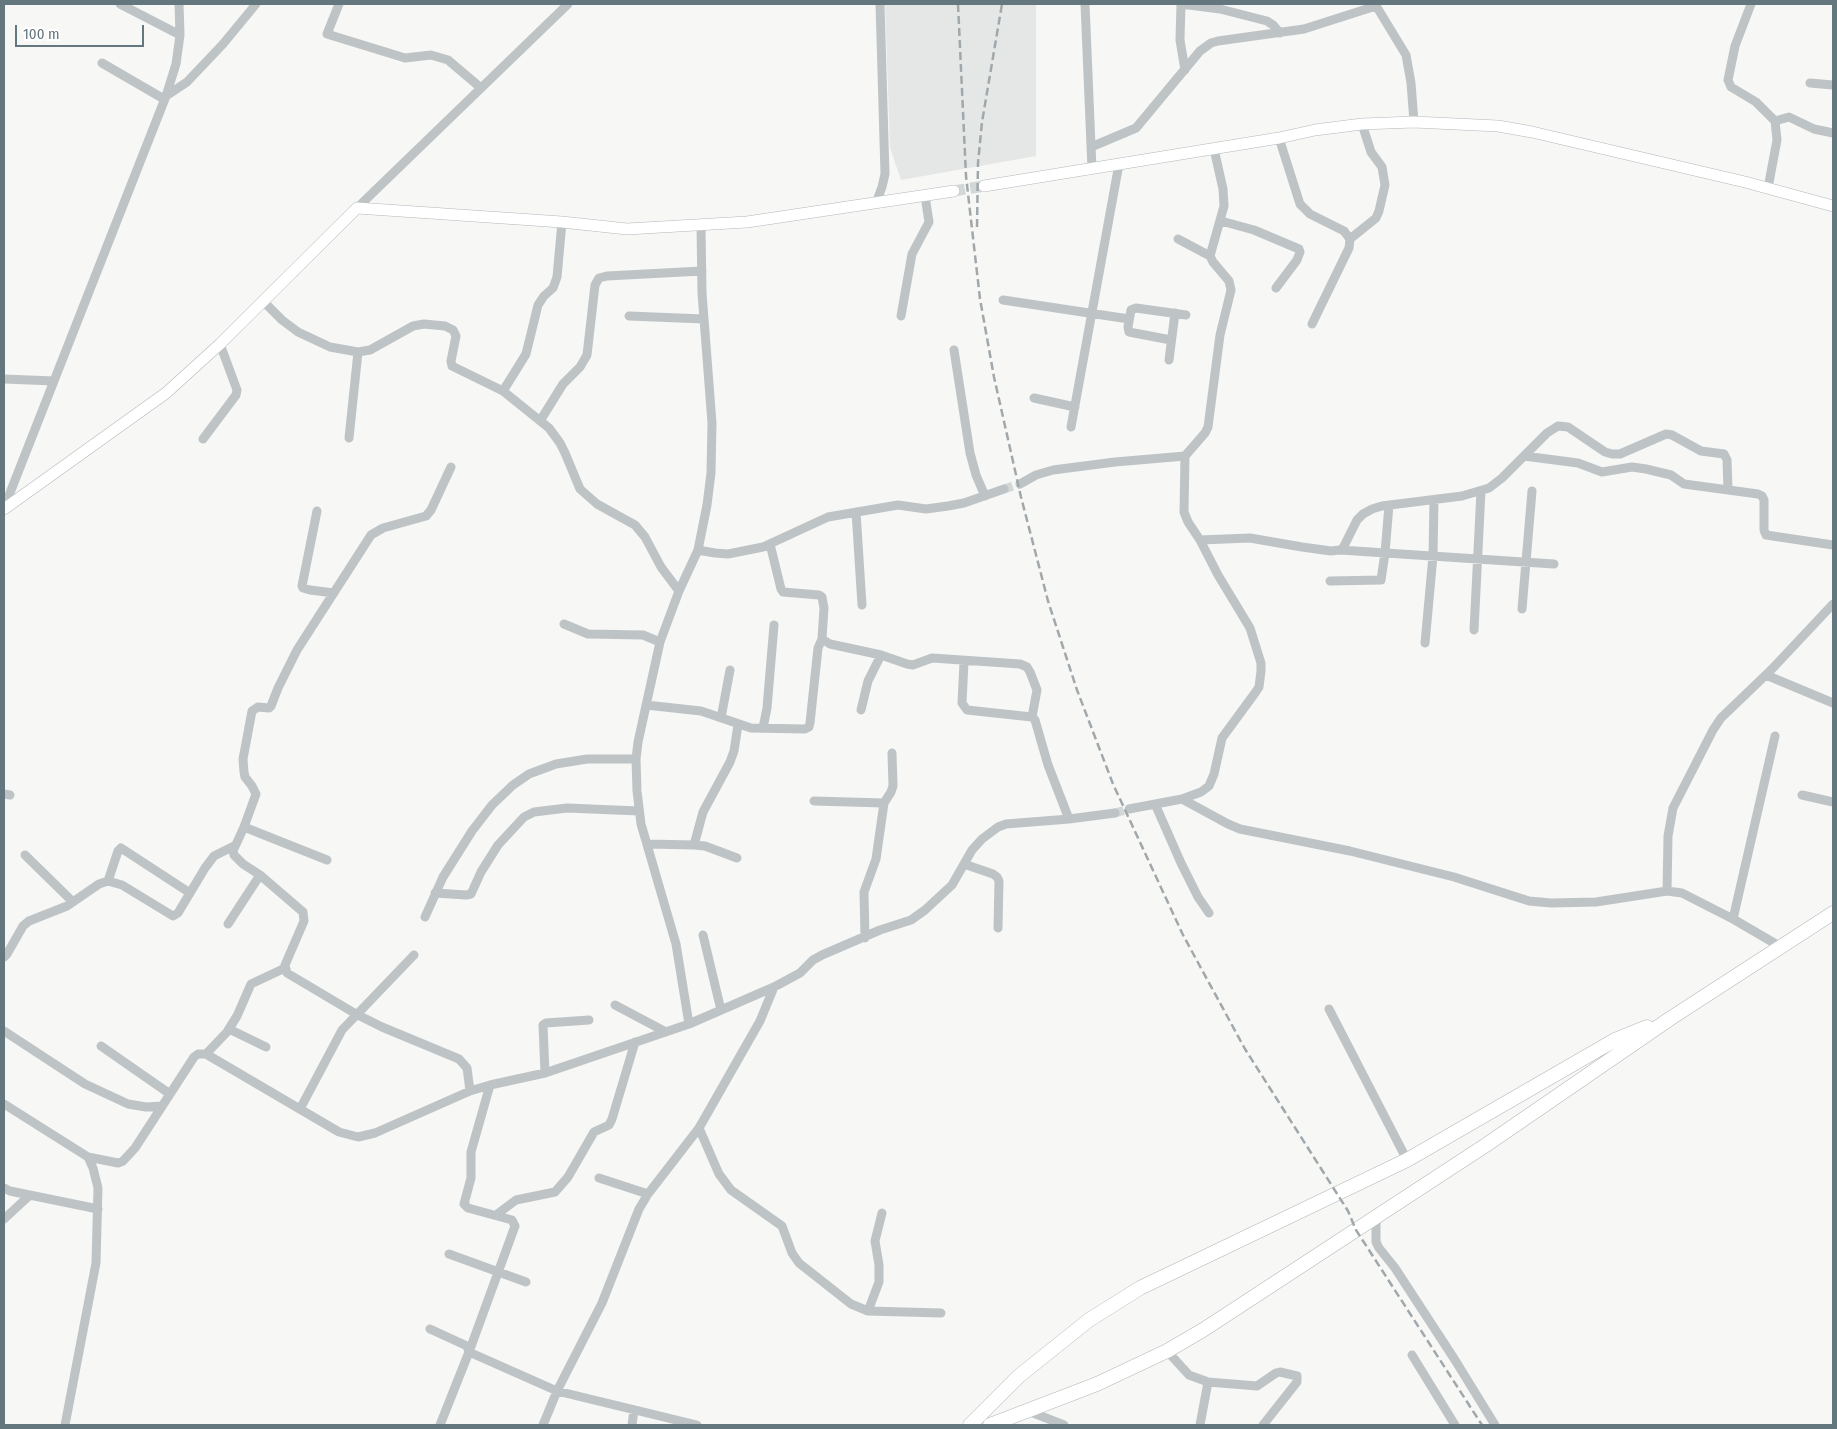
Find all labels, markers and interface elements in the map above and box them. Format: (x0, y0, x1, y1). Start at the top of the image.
scale bar (18, 15, 146, 47)
text: 100 m (23, 25, 60, 43)

